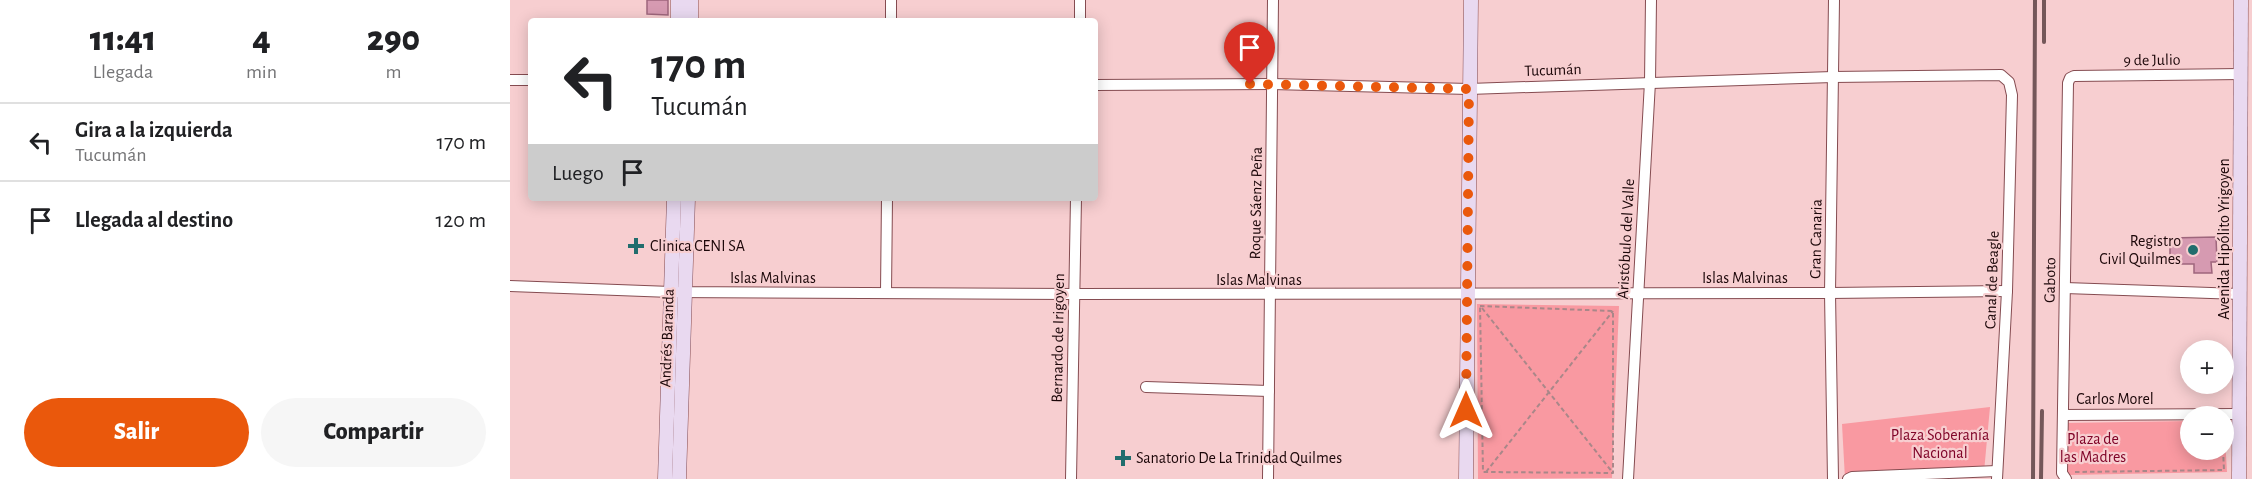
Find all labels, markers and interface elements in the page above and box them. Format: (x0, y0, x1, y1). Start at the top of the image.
text: 11:41 (90, 21, 156, 57)
text: 4 (252, 21, 271, 57)
text: 290 (367, 21, 420, 57)
pin (1224, 22, 1275, 84)
icon: arrive (1233, 31, 1266, 64)
icon: left (552, 42, 630, 120)
text: 170 m (651, 44, 746, 86)
street label: 9 de Julio (2123, 52, 2181, 68)
street label: Tucumán (1524, 61, 1582, 79)
text: Llegada (93, 62, 153, 82)
text: min (246, 62, 277, 82)
text: m (386, 62, 402, 82)
text: Tucumán (651, 93, 748, 120)
text: Gira a la izquierda (75, 119, 233, 141)
icon: left (24, 126, 57, 159)
text: 170 m (436, 131, 486, 153)
text: Tucumán (75, 145, 147, 165)
street label: Roque Sáenz Peña (1247, 147, 1265, 259)
icon: arrive (616, 156, 649, 189)
street label: Avenida Hipólito Yrigoyen (2216, 158, 2233, 320)
text: Luego (552, 162, 604, 184)
street label: Aristóbulo del Valle (1615, 178, 1637, 300)
street label: Gran Canaria (1807, 199, 1825, 279)
icon: arrive (24, 204, 57, 237)
text: Llegada al destino (75, 209, 233, 231)
text: 120 m (436, 209, 486, 231)
street label: Canal de Beagle (1982, 231, 2002, 329)
place label: Registro Civil Quilmes (2099, 233, 2181, 268)
marker: Clinica CENI SA (627, 237, 645, 255)
place label: Clinica CENI SA (650, 238, 745, 254)
marker: Registro Civil Quilmes (2186, 243, 2200, 257)
street label: Gaboto (2042, 257, 2058, 303)
street label: Islas Malvinas (730, 270, 816, 286)
street label: Islas Malvinas (1702, 270, 1788, 286)
street label: Islas Malvinas (1216, 272, 1302, 288)
street label: Bernardo de Irigoyen (1049, 273, 1068, 403)
street label: Andrés Baranda (657, 288, 677, 388)
map controls (2180, 340, 2234, 460)
button: + (2180, 340, 2234, 394)
position arrow (1434, 378, 1498, 442)
street label: Carlos Morel (2076, 391, 2154, 407)
button: Salir (24, 398, 249, 467)
button: Compartir (261, 398, 486, 467)
button: − (2180, 406, 2234, 460)
park label: Plaza Soberanía Nacional (1891, 427, 1989, 461)
park label: Plaza de las Madres (2060, 431, 2126, 465)
marker: Sanatorio De La Trinidad Quilmes (1114, 449, 1132, 467)
place label: Sanatorio De La Trinidad Quilmes (1136, 450, 1342, 467)

